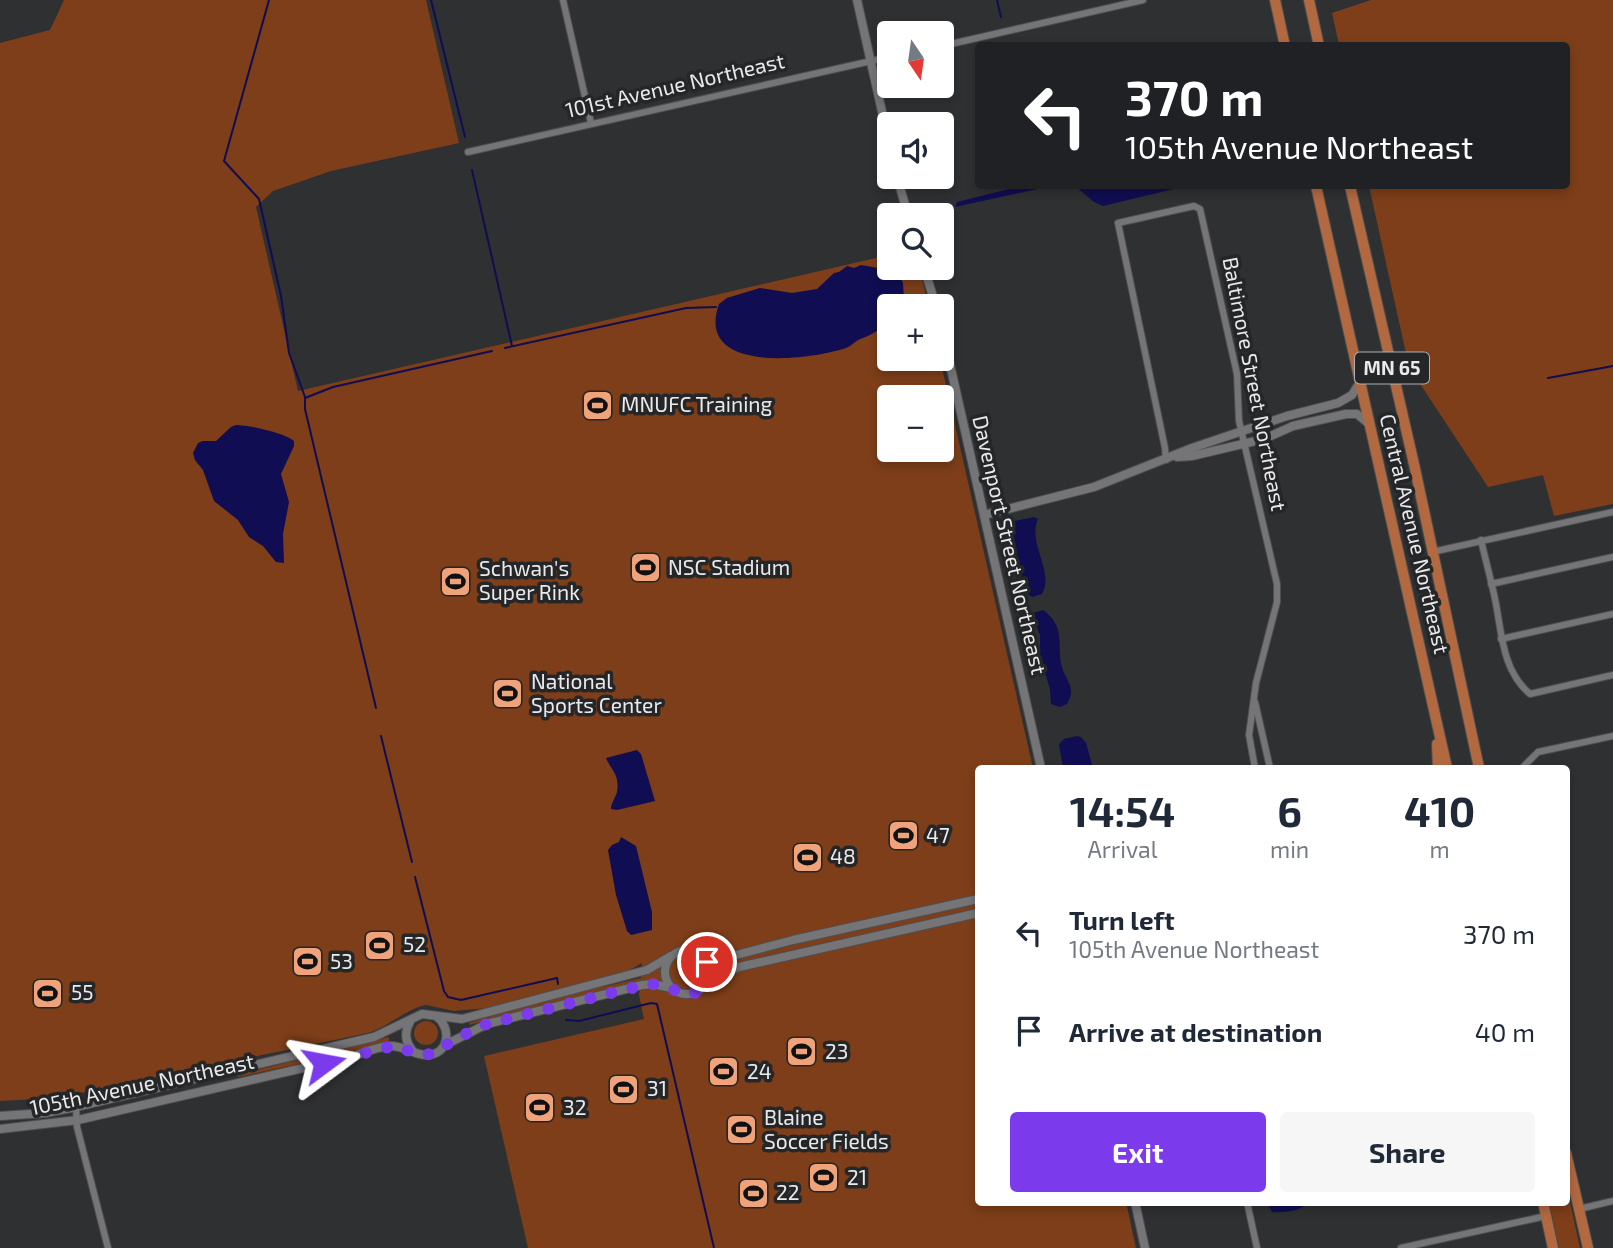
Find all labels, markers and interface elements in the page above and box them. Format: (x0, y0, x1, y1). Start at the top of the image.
north arrow (877, 21, 954, 98)
map controls (877, 21, 954, 462)
street label: 101st Avenue Northeast (563, 47, 787, 122)
text: 370 m (1125, 67, 1263, 126)
icon: left (1010, 70, 1101, 161)
button: sound (877, 112, 954, 189)
text: 105th Avenue Northeast (1125, 127, 1473, 165)
button: search (877, 203, 954, 280)
street label: Baltimore Street Northeast (1219, 255, 1292, 513)
button: + (877, 294, 954, 371)
road number: MN 65 (1355, 352, 1429, 384)
button: − (877, 385, 954, 462)
sports icon: MNUFC Training (581, 388, 615, 422)
place label: MNUFC Training (621, 391, 773, 416)
street label: Central Avenue Northeast (1376, 411, 1455, 656)
street label: Davenport Street Northeast (968, 413, 1052, 677)
sports icon: NSC Stadium (628, 551, 662, 585)
place label: NSC Stadium (668, 554, 790, 579)
place label: Schwan's Super Rink (479, 555, 580, 604)
sports icon: Schwan's Super Rink (439, 564, 473, 598)
place label: National Sports Center (531, 668, 662, 717)
sports icon: National Sports Center (491, 677, 525, 711)
text: 14:54 (1070, 785, 1175, 835)
text: 6 (1277, 785, 1302, 835)
text: 410 (1404, 785, 1475, 835)
sports icon: 47 (886, 819, 920, 853)
place label: 47 (926, 822, 950, 847)
text: Arrival (1087, 835, 1157, 863)
text: min (1270, 835, 1309, 863)
text: m (1430, 835, 1450, 863)
sports icon: 48 (790, 840, 824, 874)
place label: 48 (830, 843, 856, 868)
text: Turn left (1069, 904, 1175, 935)
icon: left (1010, 914, 1048, 952)
text: 370 m (1463, 918, 1535, 949)
sports icon: 52 (363, 928, 397, 962)
place label: 52 (403, 931, 426, 956)
pin (677, 932, 737, 992)
text: 105th Avenue Northeast (1069, 935, 1319, 963)
icon: arrive (688, 943, 726, 981)
sports icon: 53 (290, 945, 324, 979)
place label: 53 (330, 948, 353, 973)
sports icon: 55 (31, 976, 65, 1010)
place label: 55 (71, 979, 94, 1004)
icon: arrive (1010, 1012, 1048, 1050)
text: Arrive at destination (1069, 1016, 1322, 1047)
text: 40 m (1475, 1016, 1535, 1047)
position arrow (287, 1026, 361, 1100)
sports icon: 23 (785, 1035, 819, 1069)
place label: 23 (825, 1038, 848, 1063)
street label: 105th Avenue Northeast (27, 1048, 256, 1120)
sports icon: 24 (707, 1055, 741, 1089)
place label: 24 (747, 1058, 772, 1083)
sports icon: 31 (607, 1072, 641, 1106)
place label: 31 (647, 1075, 667, 1100)
sports icon: 32 (523, 1091, 557, 1125)
place label: 32 (563, 1094, 586, 1119)
place label: Blaine Soccer Fields (764, 1104, 889, 1153)
button: Exit (1010, 1112, 1266, 1192)
button: Share (1280, 1112, 1535, 1192)
sports icon: Blaine Soccer Fields (724, 1113, 758, 1147)
sports icon: 21 (807, 1161, 841, 1195)
place label: 21 (847, 1164, 867, 1189)
sports icon: 22 (736, 1176, 770, 1210)
place label: 22 (776, 1179, 800, 1204)

